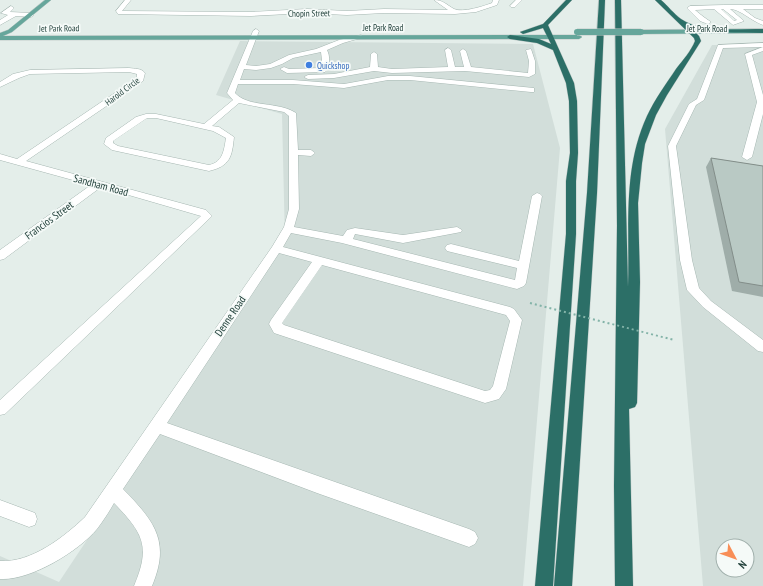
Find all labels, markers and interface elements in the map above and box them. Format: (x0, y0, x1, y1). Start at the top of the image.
street label: Chopin Street (288, 7, 331, 19)
street label: Jet Park Road (38, 22, 80, 34)
street label: Jet Park Road (362, 22, 403, 33)
street label: Jet Park Road (686, 23, 727, 34)
marker: Quickshop (304, 60, 314, 70)
place label: Quickshop (317, 60, 349, 71)
street label: Harold Circle (103, 74, 142, 108)
street label: Sandham Road (72, 171, 130, 199)
street label: Francios Street (22, 198, 76, 242)
street label: Denne Road (211, 293, 249, 339)
north arrow (715, 538, 755, 578)
text: N (735, 558, 750, 571)

